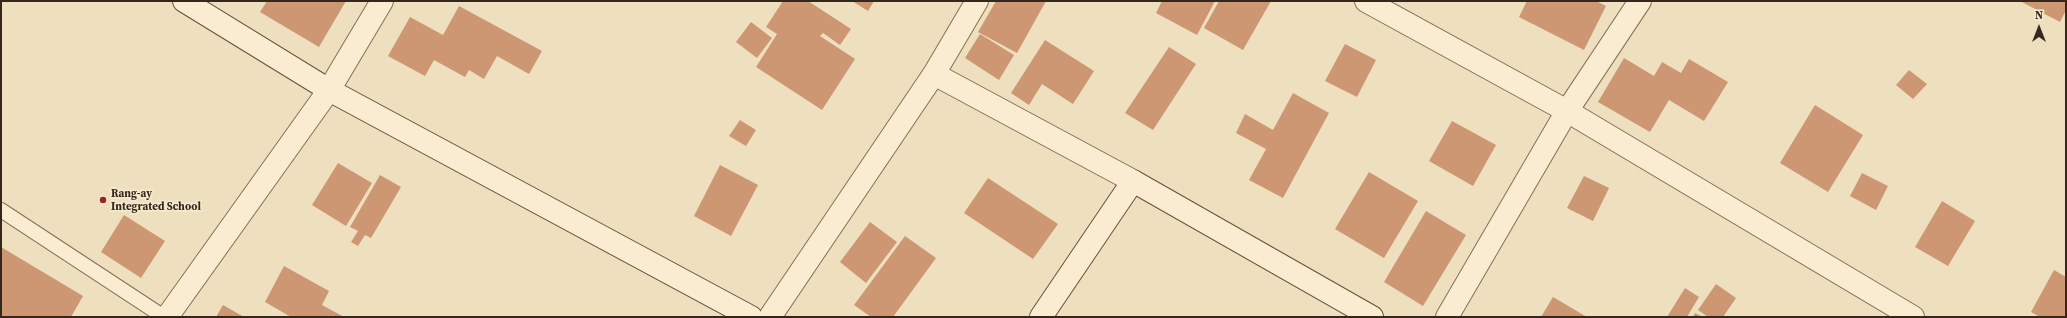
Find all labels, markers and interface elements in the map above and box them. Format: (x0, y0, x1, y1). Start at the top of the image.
north arrow (2019, 8, 2059, 48)
text: N (2035, 8, 2043, 23)
place label: Rang-ay Integrated School (111, 187, 201, 213)
marker: Rang-ay Integrated School (98, 195, 108, 205)

